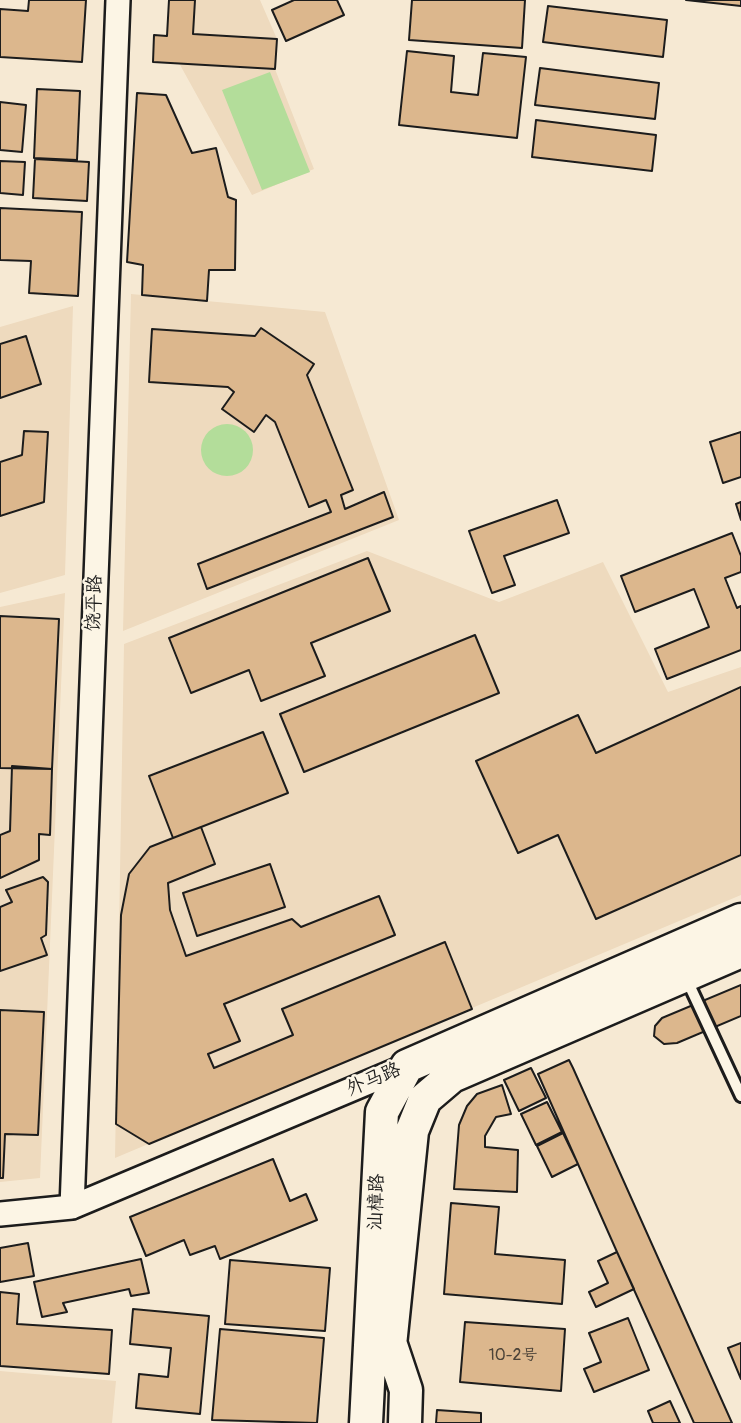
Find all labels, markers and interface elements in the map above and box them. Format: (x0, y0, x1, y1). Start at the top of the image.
street label: 饶平路 (83, 574, 107, 632)
street label: 外马路 (343, 1058, 405, 1102)
street label: 汕樟路 (365, 1173, 389, 1231)
house number: 10-2号 (489, 1346, 537, 1366)

